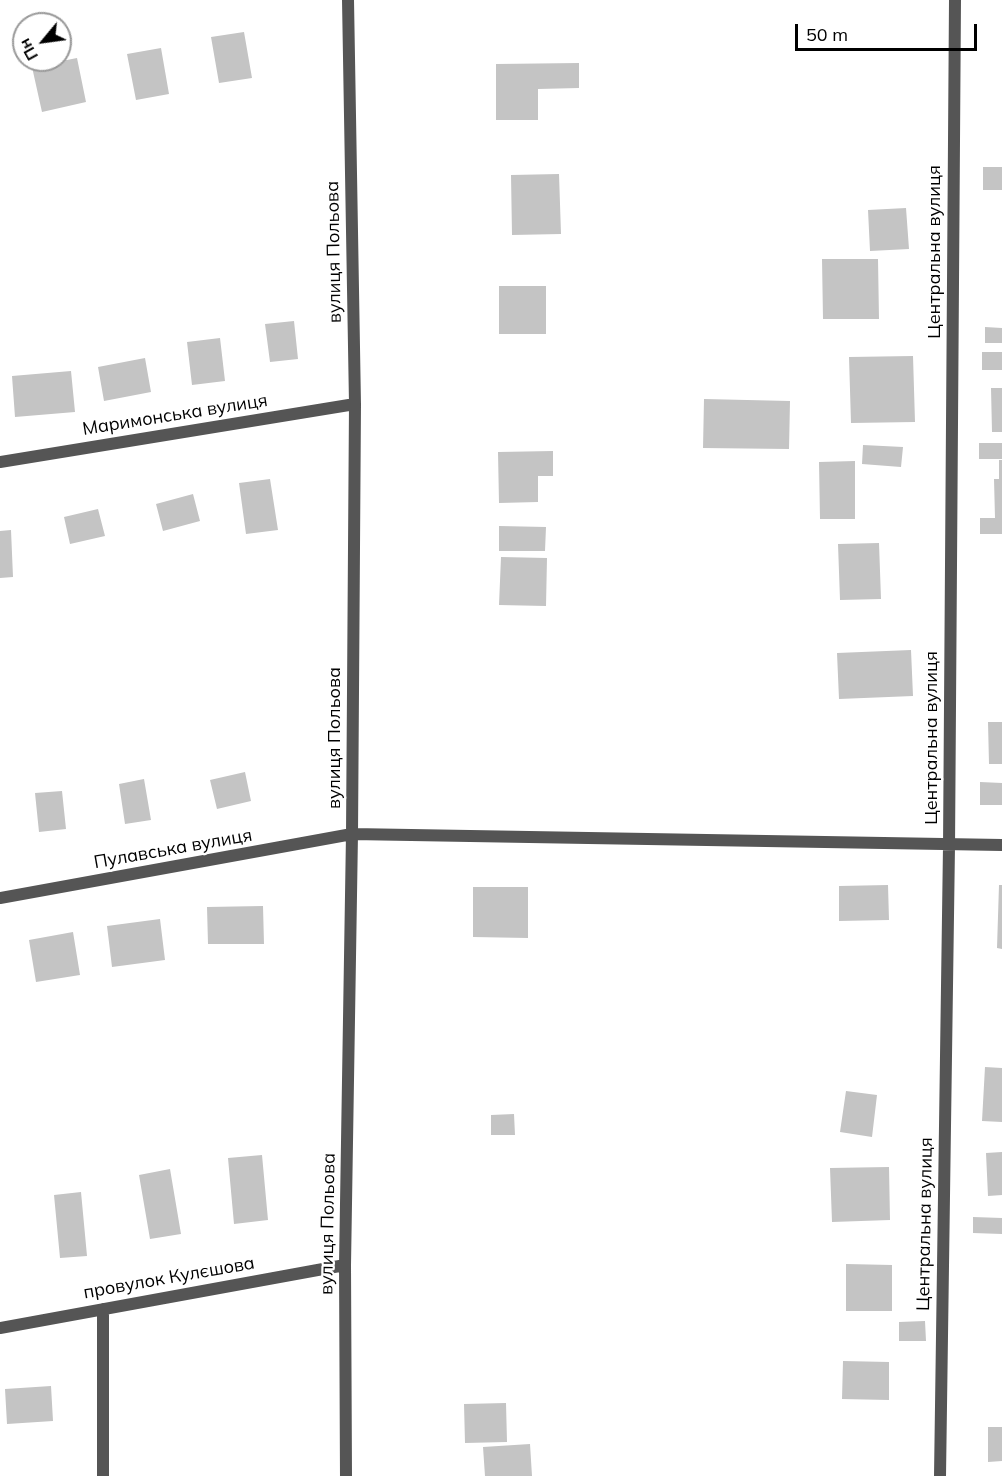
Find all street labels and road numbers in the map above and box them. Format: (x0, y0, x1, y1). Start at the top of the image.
street label: Центральна вулиця (924, 165, 946, 339)
street label: вулиця Польова (322, 181, 346, 323)
street label: Маримонська вулиця (81, 390, 269, 440)
street label: Центральна вулиця (921, 651, 943, 825)
street label: вулиця Польова (324, 667, 346, 809)
street label: Пулавська вулиця (92, 824, 254, 874)
street label: Центральна вулиця (913, 1137, 937, 1311)
street label: вулиця Польова (316, 1153, 340, 1295)
street label: провулок Кулєшова (82, 1252, 256, 1304)

